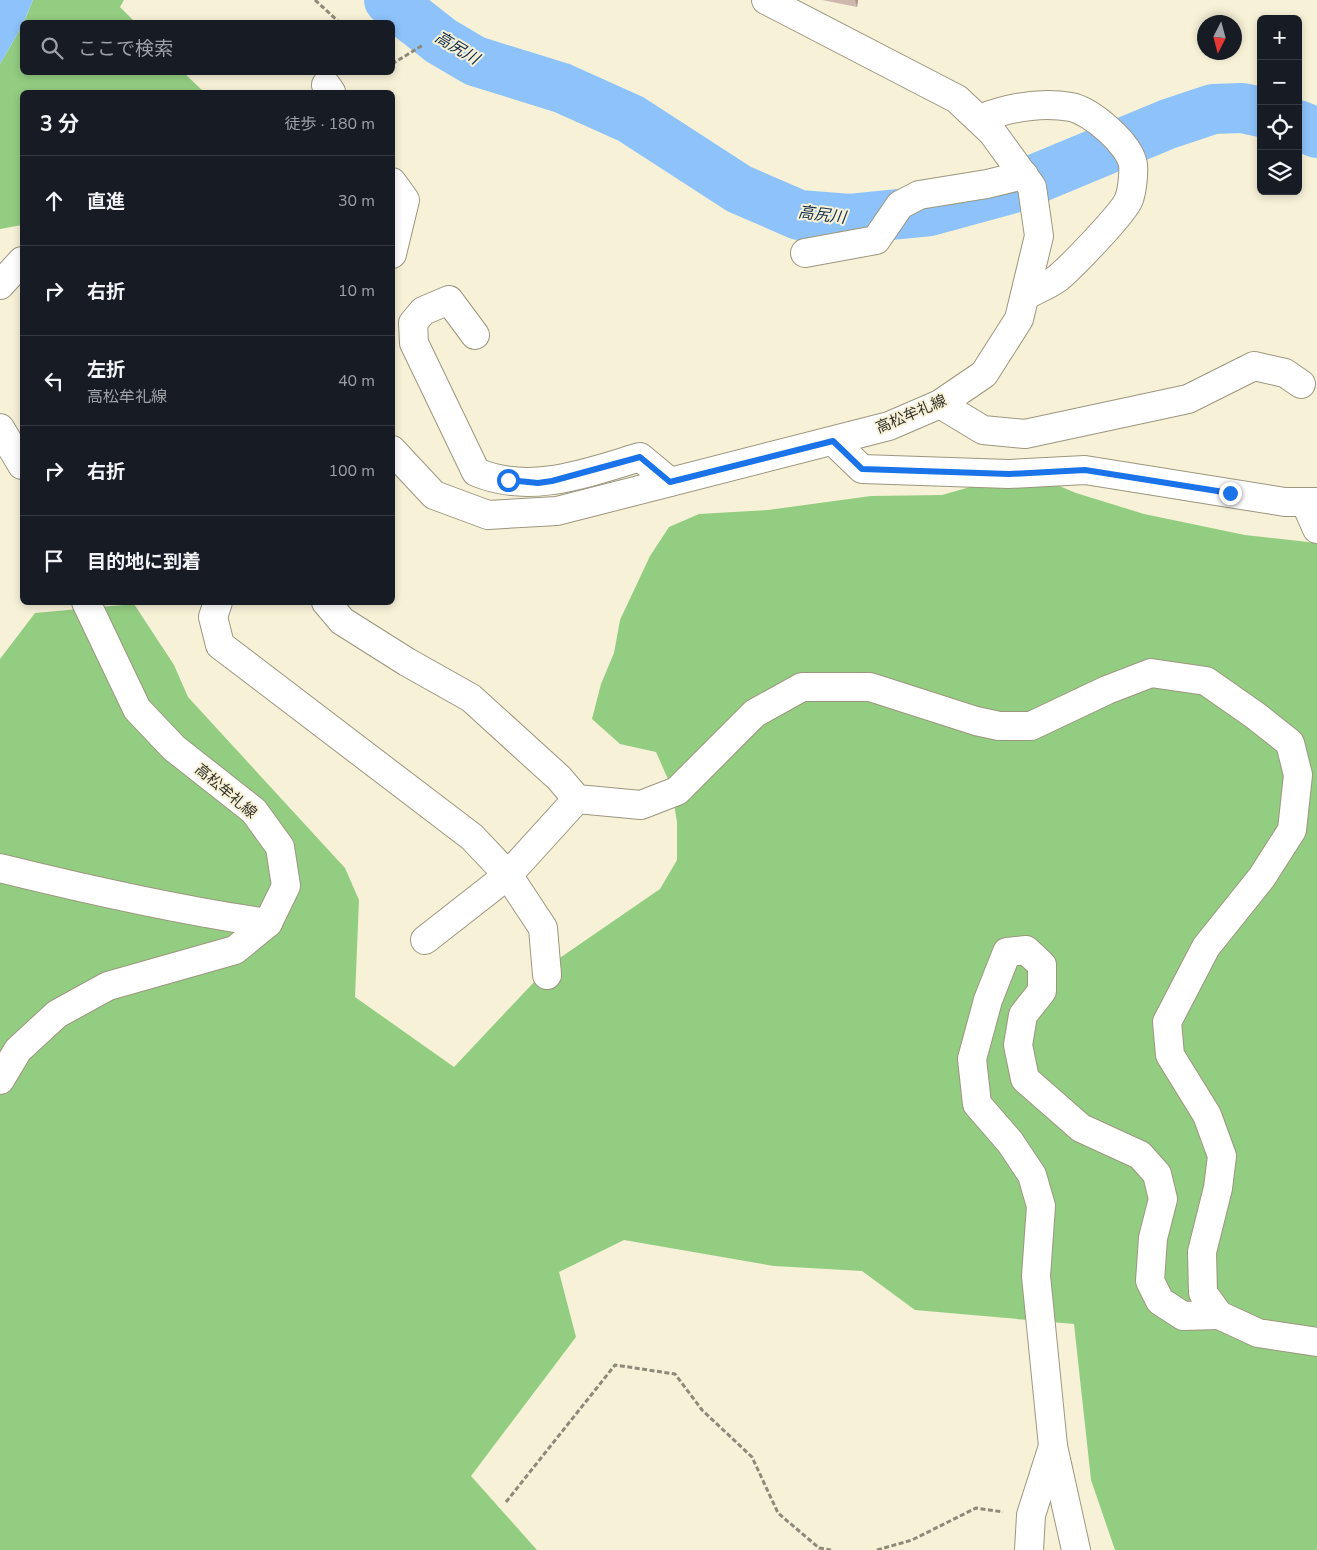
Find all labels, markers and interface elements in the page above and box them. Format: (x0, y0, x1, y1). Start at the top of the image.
north arrow (1197, 15, 1242, 60)
map controls (1257, 15, 1302, 195)
button: + (1257, 15, 1302, 60)
search box (20, 20, 395, 75)
water label: 高尻川 (431, 26, 485, 71)
icon: search (38, 34, 66, 62)
text: ここで検索 (78, 36, 173, 62)
button: − (1257, 60, 1302, 105)
button: locate (1257, 105, 1302, 150)
text: 3 分 (40, 110, 79, 138)
text: 徒歩 · 180 m (285, 113, 375, 135)
button: layers (1257, 150, 1302, 195)
icon: ahead (40, 187, 68, 215)
text: 直進 (87, 189, 125, 215)
text: 30 m (338, 190, 375, 212)
water label: 高尻川 (797, 201, 849, 229)
icon: right (40, 277, 68, 305)
text: 右折 (87, 279, 125, 305)
text: 10 m (338, 280, 375, 302)
text: 左折 (87, 357, 125, 383)
icon: left (40, 367, 68, 395)
text: 40 m (338, 370, 375, 392)
text: 高松牟礼線 (87, 386, 167, 408)
street label: 高松牟礼線 (873, 390, 949, 438)
icon: right (40, 457, 68, 485)
text: 右折 (87, 459, 125, 485)
text: 100 m (328, 460, 375, 482)
route start (497, 469, 520, 492)
route end (1219, 482, 1242, 505)
icon: arrive (40, 547, 68, 575)
text: 目的地に到着 (87, 549, 201, 575)
street label: 高松牟礼線 (191, 759, 261, 823)

